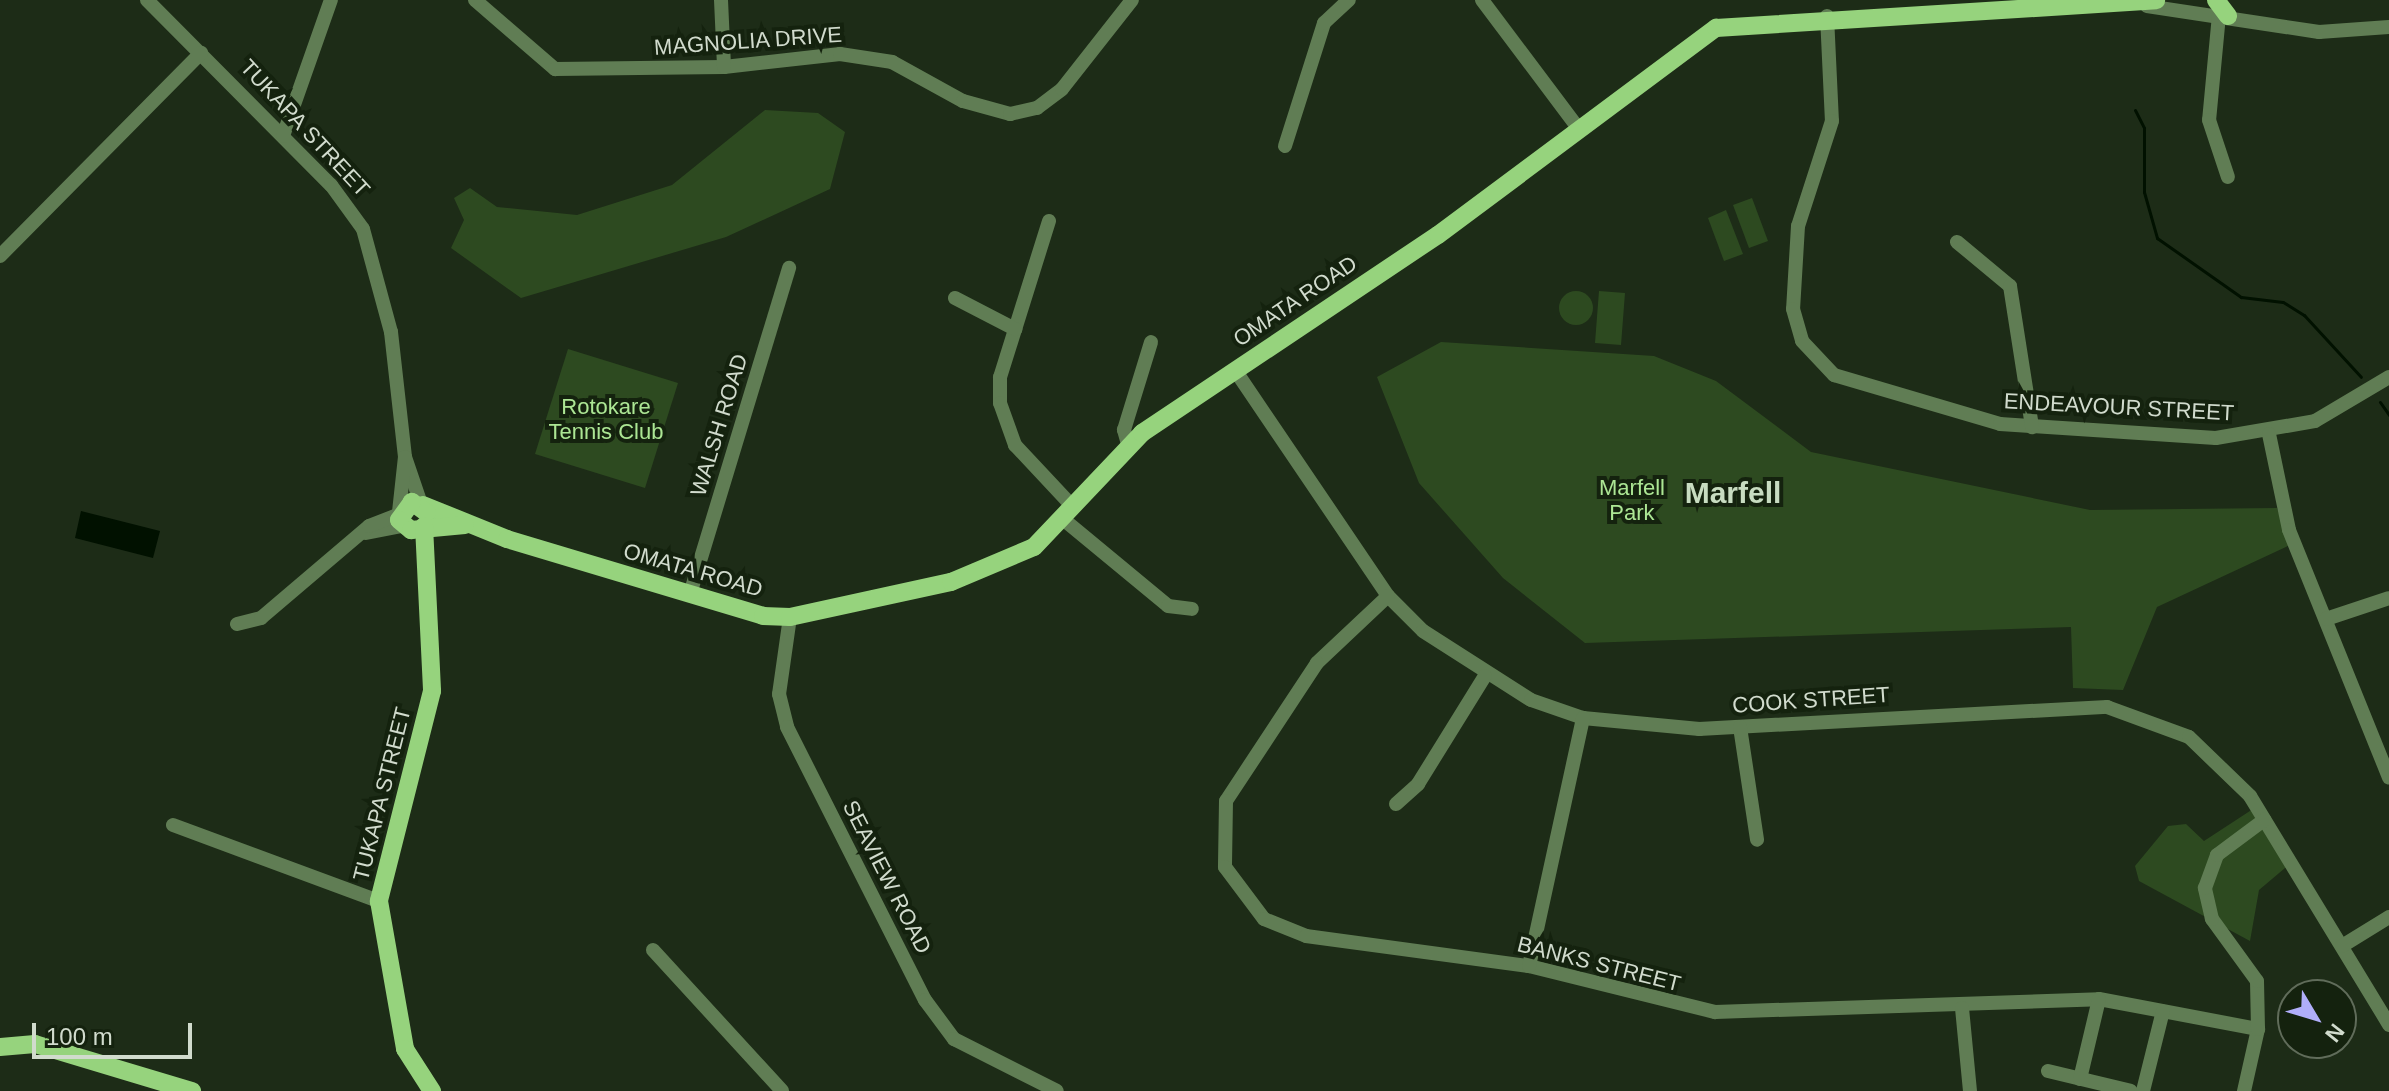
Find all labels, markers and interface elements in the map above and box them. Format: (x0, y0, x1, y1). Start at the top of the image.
street label: MAGNOLIA DRIVE (653, 21, 843, 61)
street label: TUKAPA STREET (234, 53, 376, 203)
street label: OMATA ROAD (1228, 250, 1362, 352)
street label: WALSH ROAD (685, 351, 753, 499)
street label: ENDEAVOUR STREET (2003, 388, 2235, 426)
park label: Rotokare Tennis Club (549, 393, 663, 444)
park label: Marfell Park (1599, 474, 1665, 526)
district label: Marfell (1685, 475, 1781, 511)
street label: OMATA ROAD (620, 537, 766, 603)
street label: COOK STREET (1731, 681, 1891, 719)
street label: TUKAPA STREET (348, 704, 416, 884)
street label: SEAVIEW ROAD (837, 796, 937, 958)
street label: BANKS STREET (1515, 931, 1683, 997)
north arrow (2277, 979, 2357, 1059)
scale bar (36, 1007, 196, 1057)
text: N (2320, 1019, 2349, 1047)
text: 100 m (46, 1023, 113, 1050)

